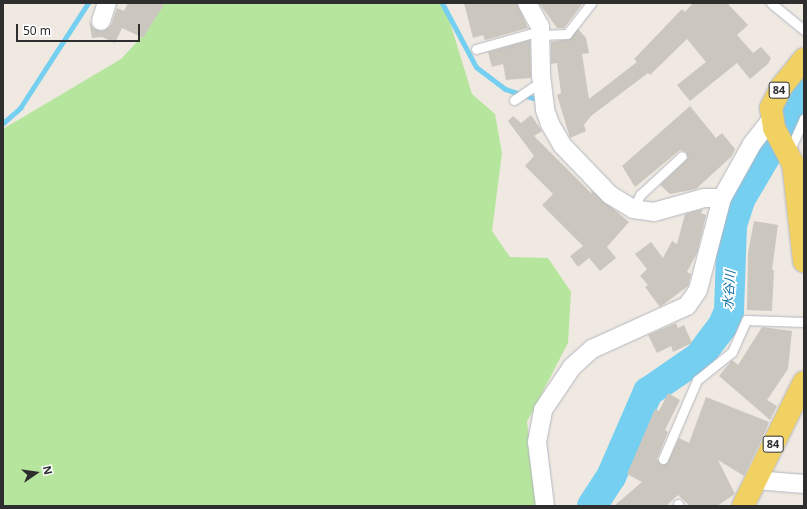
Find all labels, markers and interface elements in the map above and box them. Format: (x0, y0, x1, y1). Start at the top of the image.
scale bar (18, 16, 142, 42)
text: 50 m (23, 22, 51, 39)
road number: 84 (768, 81, 790, 99)
water label: 水谷川 (720, 270, 738, 310)
road number: 84 (762, 435, 784, 453)
north arrow (16, 453, 56, 493)
text: N (40, 464, 56, 476)

